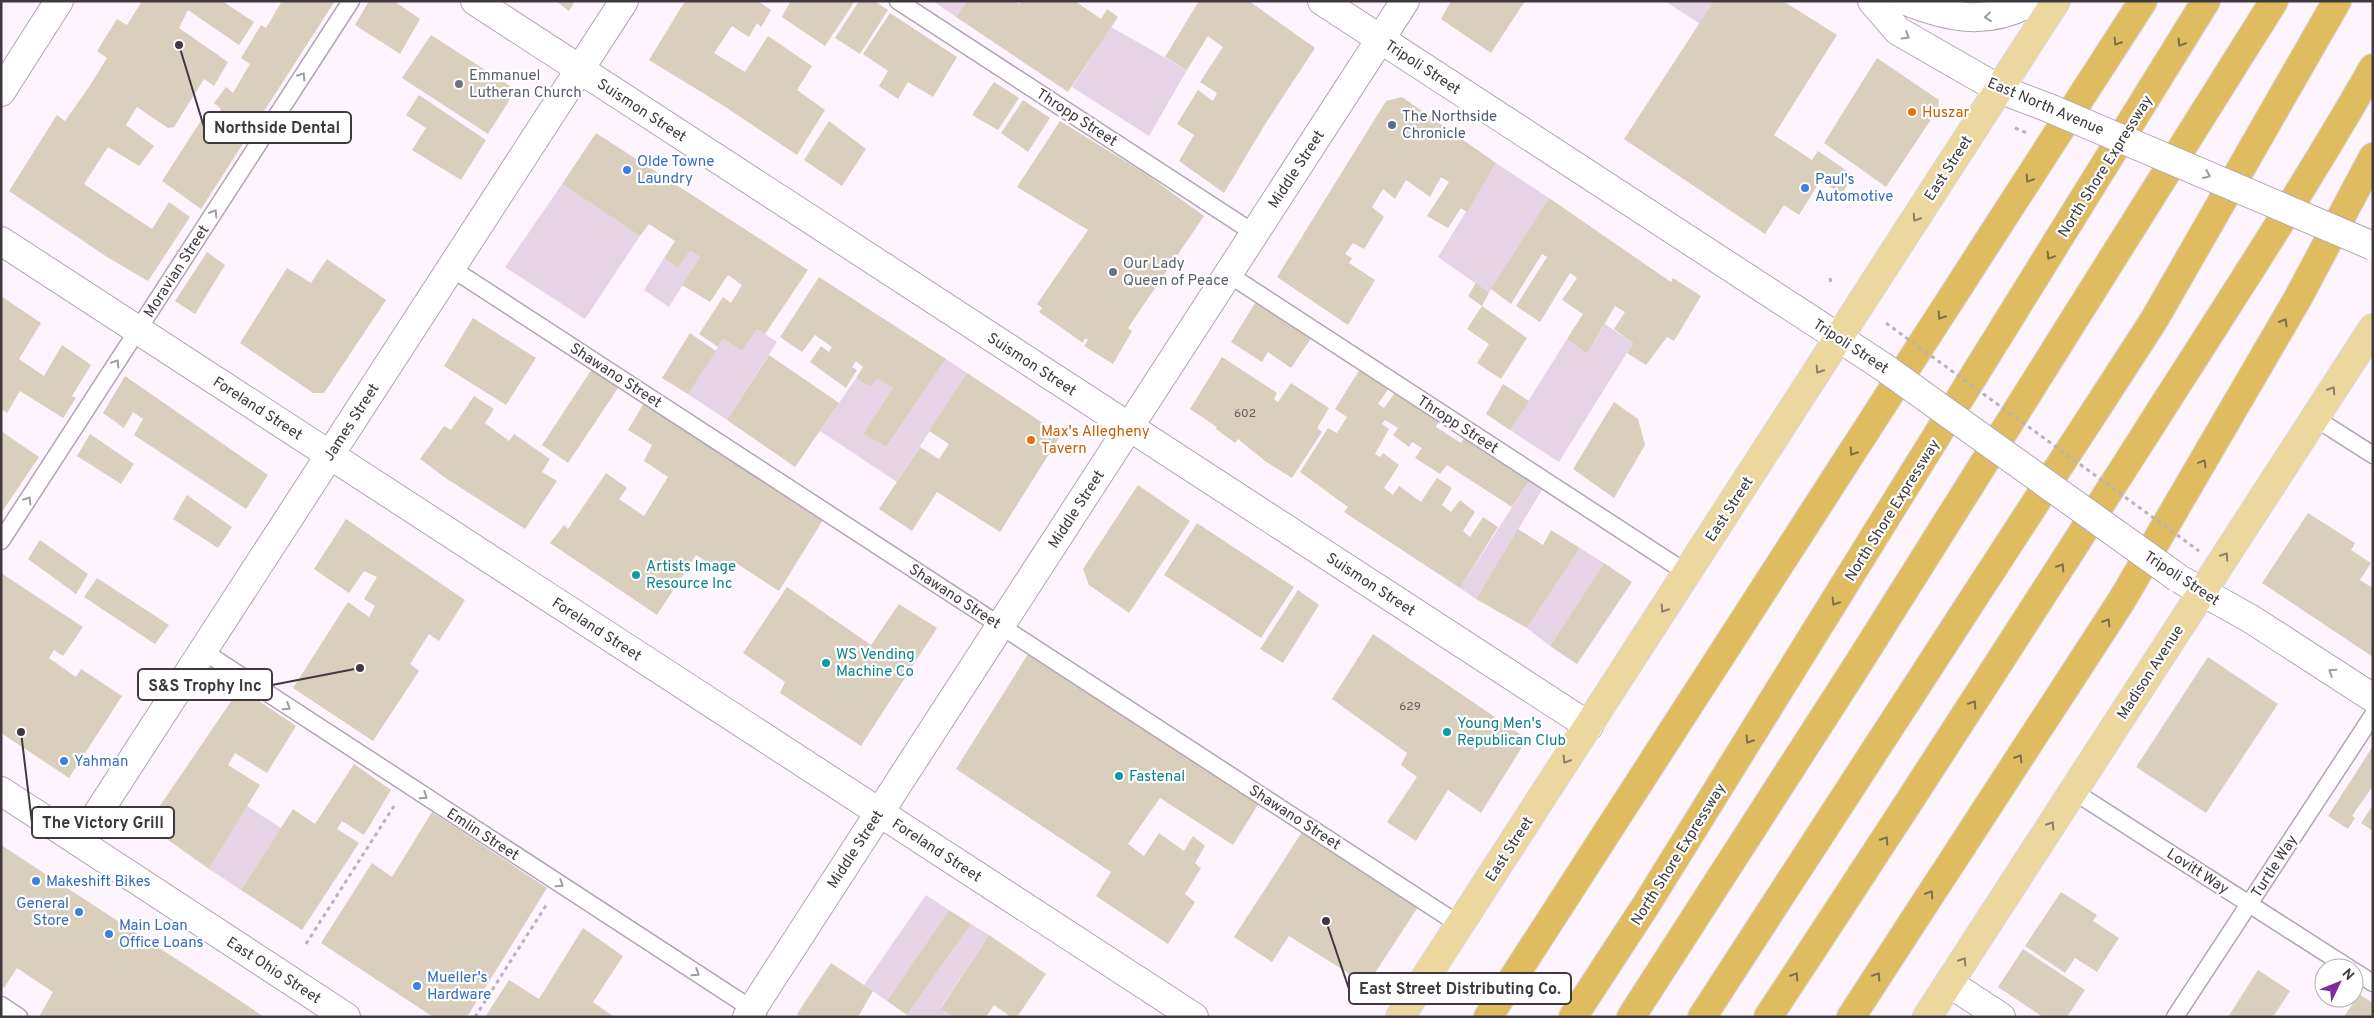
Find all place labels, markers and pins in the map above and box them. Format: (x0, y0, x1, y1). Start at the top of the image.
place label: Emmanuel Lutheran Church (469, 67, 582, 103)
marker: Emmanuel Lutheran Church (453, 78, 465, 90)
place label: Huszar (1922, 104, 1969, 123)
marker: Huszar (1906, 106, 1918, 118)
place label: The Northside Chronicle (1402, 108, 1497, 144)
callout: Northside Dental (204, 112, 351, 143)
marker: The Northside Chronicle (1386, 119, 1398, 131)
place label: Olde Towne Laundry (637, 153, 714, 189)
marker: Olde Towne Laundry (621, 164, 633, 176)
place label: Paul's Automotive (1815, 171, 1893, 207)
marker: Paul's Automotive (1799, 182, 1811, 194)
place label: Our Lady Queen of Peace (1123, 255, 1229, 291)
marker: Our Lady Queen of Peace (1107, 266, 1119, 278)
place label: Max's Allegheny Tavern (1041, 423, 1150, 459)
marker: Max's Allegheny Tavern (1025, 434, 1037, 446)
place label: Artists Image Resource Inc (646, 558, 736, 594)
marker: Artists Image Resource Inc (630, 569, 642, 581)
place label: WS Vending Machine Co (836, 646, 915, 682)
marker: WS Vending Machine Co (820, 657, 832, 669)
callout: S&S Trophy Inc (138, 669, 272, 700)
place label: Young Men's Republican Club (1457, 715, 1566, 751)
marker: Young Men's Republican Club (1441, 726, 1453, 738)
place label: Yahman (74, 753, 128, 772)
marker: Yahman (58, 755, 70, 767)
place label: Fastenal (1129, 768, 1185, 787)
marker: Fastenal (1113, 770, 1125, 782)
callout: The Victory Grill (32, 807, 174, 838)
place label: Makeshift Bikes (46, 873, 151, 892)
marker: Makeshift Bikes (30, 875, 42, 887)
place label: General Store (16, 895, 69, 931)
marker: General Store (73, 906, 85, 918)
place label: Main Loan Office Loans (119, 917, 204, 953)
marker: Main Loan Office Loans (103, 928, 115, 940)
place label: Mueller's Hardware (427, 969, 491, 1005)
callout: East Street Distributing Co. (1349, 973, 1571, 1004)
marker: Mueller's Hardware (411, 980, 423, 992)

